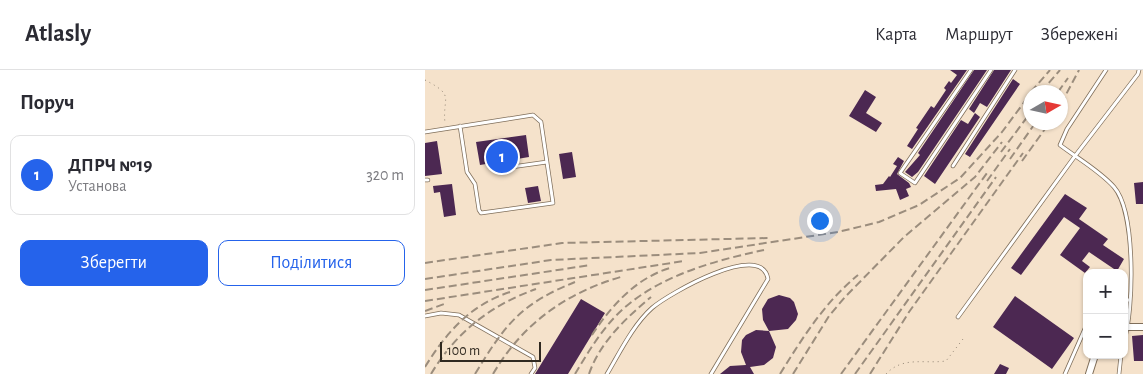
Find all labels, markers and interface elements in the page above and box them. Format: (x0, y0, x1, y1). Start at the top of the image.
text: Atlasly (25, 22, 91, 46)
text: Карта (875, 26, 917, 44)
text: Маршрут (945, 26, 1013, 44)
text: Збережені (1041, 26, 1118, 44)
north arrow (1023, 85, 1068, 130)
text: Поруч (20, 92, 74, 113)
pin: 1 (486, 138, 518, 176)
text: ДПРЧ №19 (68, 156, 152, 175)
text: 1 (34, 167, 40, 183)
text: 320 m (366, 167, 404, 183)
text: Установа (68, 178, 127, 194)
your location (807, 208, 833, 234)
button: Зберегти (20, 240, 208, 286)
button: Поділитися (218, 240, 405, 286)
map controls (1083, 269, 1128, 359)
button: + (1083, 269, 1128, 314)
button: − (1083, 314, 1128, 359)
scale bar (440, 339, 541, 362)
text: 100 m (447, 344, 480, 358)

